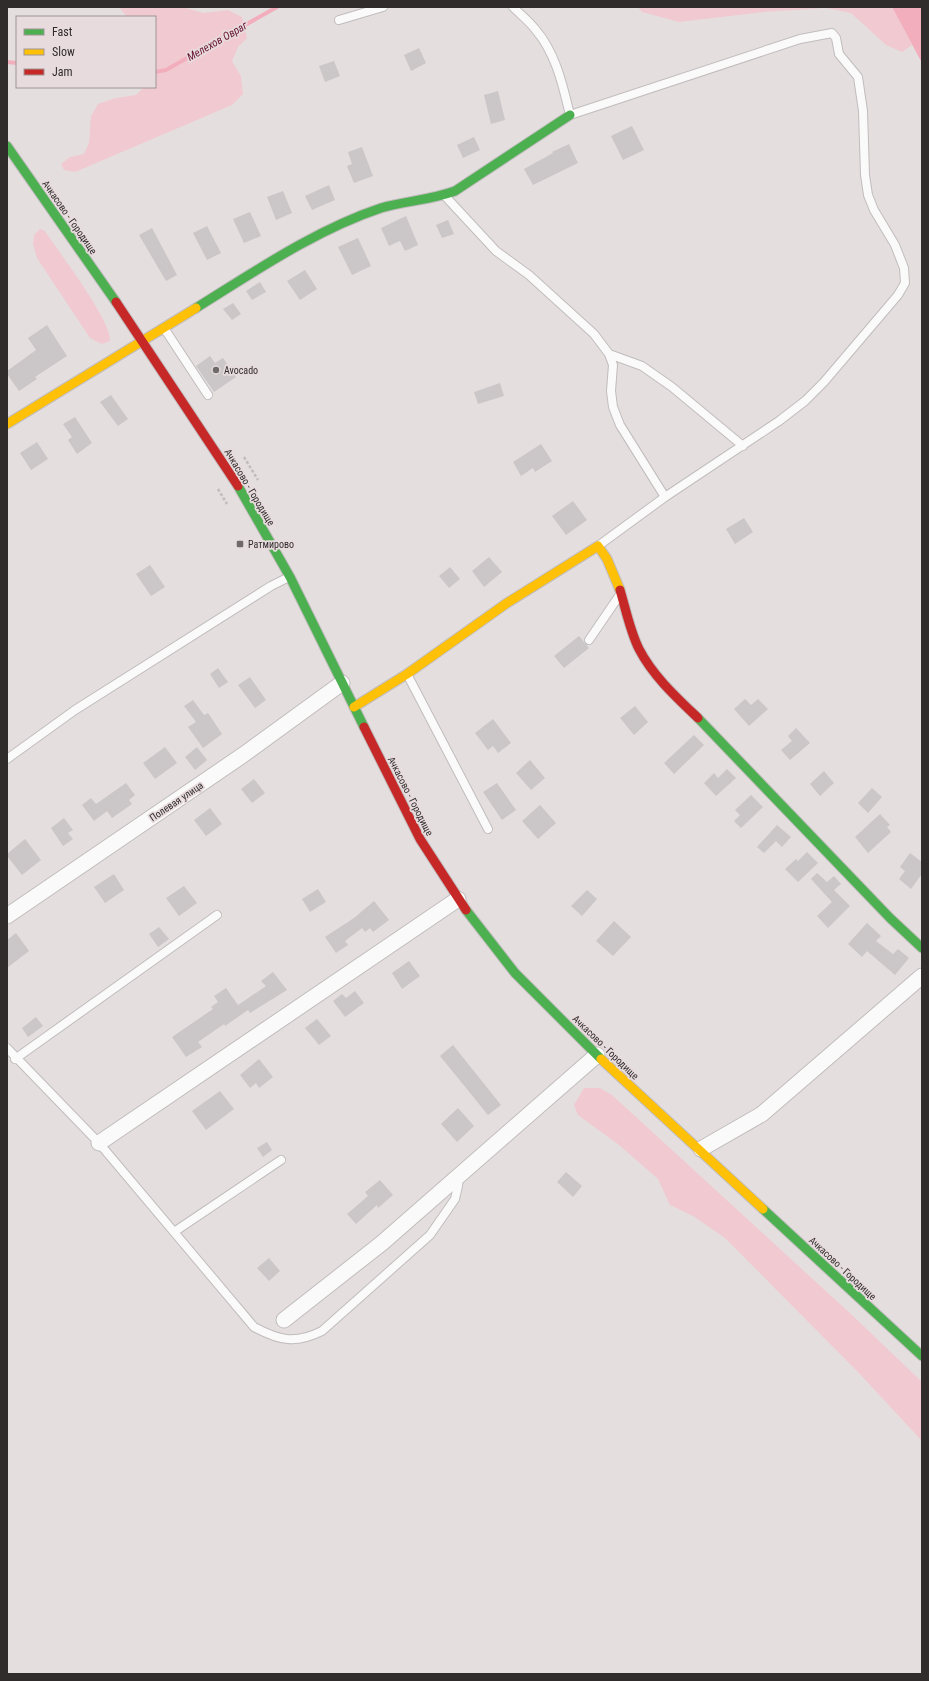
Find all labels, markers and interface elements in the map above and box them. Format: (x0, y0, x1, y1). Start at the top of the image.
legend (16, 16, 156, 88)
water label: Мелехов Овраг (185, 18, 251, 64)
text: Fast (52, 25, 73, 39)
text: Slow (52, 45, 75, 59)
text: Jam (52, 65, 73, 79)
street label: Ачкасово - Городище (40, 178, 99, 256)
marker: Avocado (211, 365, 221, 375)
place label: Avocado (224, 365, 258, 376)
street label: Ачкасово - Городище (222, 447, 277, 528)
marker: Ратмирово (235, 539, 245, 549)
place label: Ратмирово (248, 539, 294, 550)
street label: Ачкасово - Городище (386, 755, 435, 838)
street label: Полевая улица (147, 779, 205, 823)
street label: Ачкасово - Городище (570, 1013, 641, 1082)
street label: Ачкасово - Городище (807, 1235, 879, 1302)

